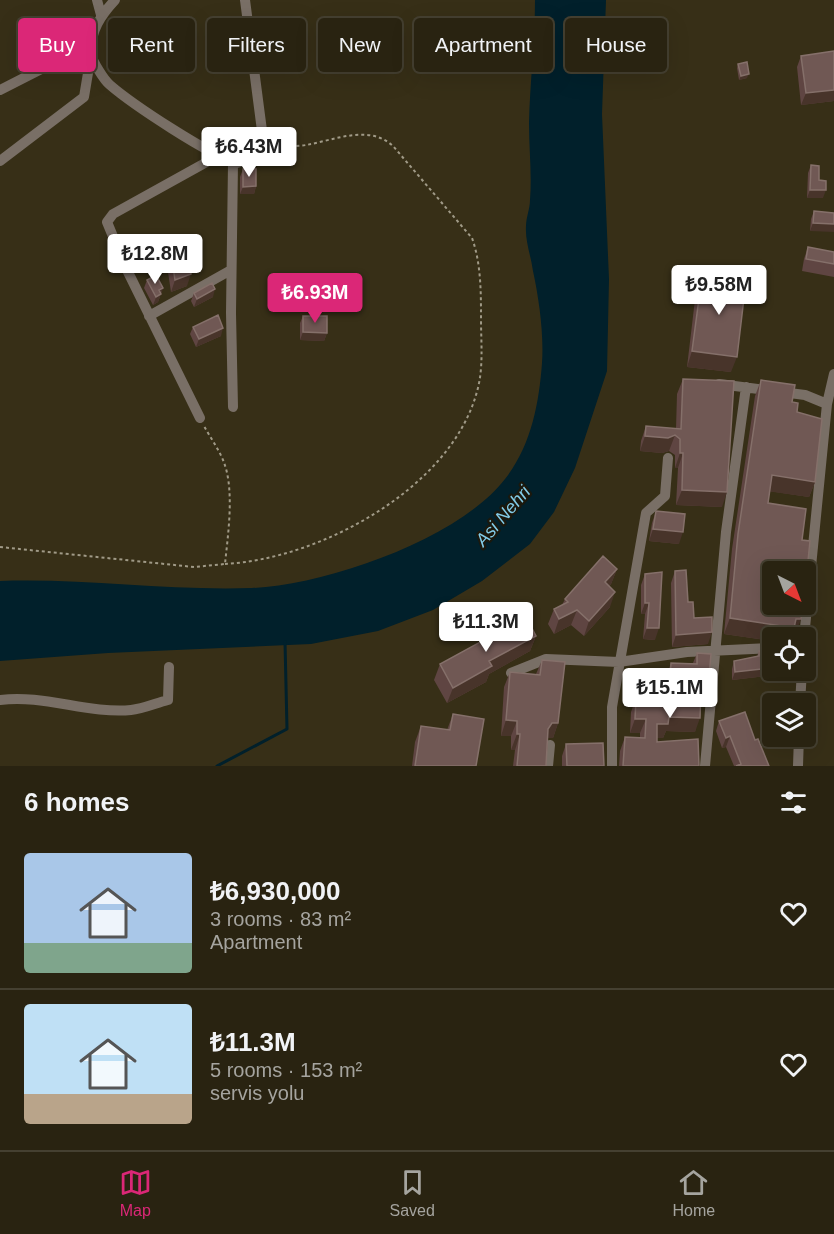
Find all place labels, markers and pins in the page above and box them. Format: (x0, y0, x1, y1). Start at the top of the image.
pin: ₺6.43M (200, 127, 298, 178)
pin: ₺12.8M (106, 234, 204, 285)
pin: ₺9.58M (670, 265, 768, 316)
pin: ₺6.93M (266, 273, 364, 324)
pin: ₺11.3M (437, 602, 535, 653)
pin: ₺15.1M (621, 668, 719, 719)

